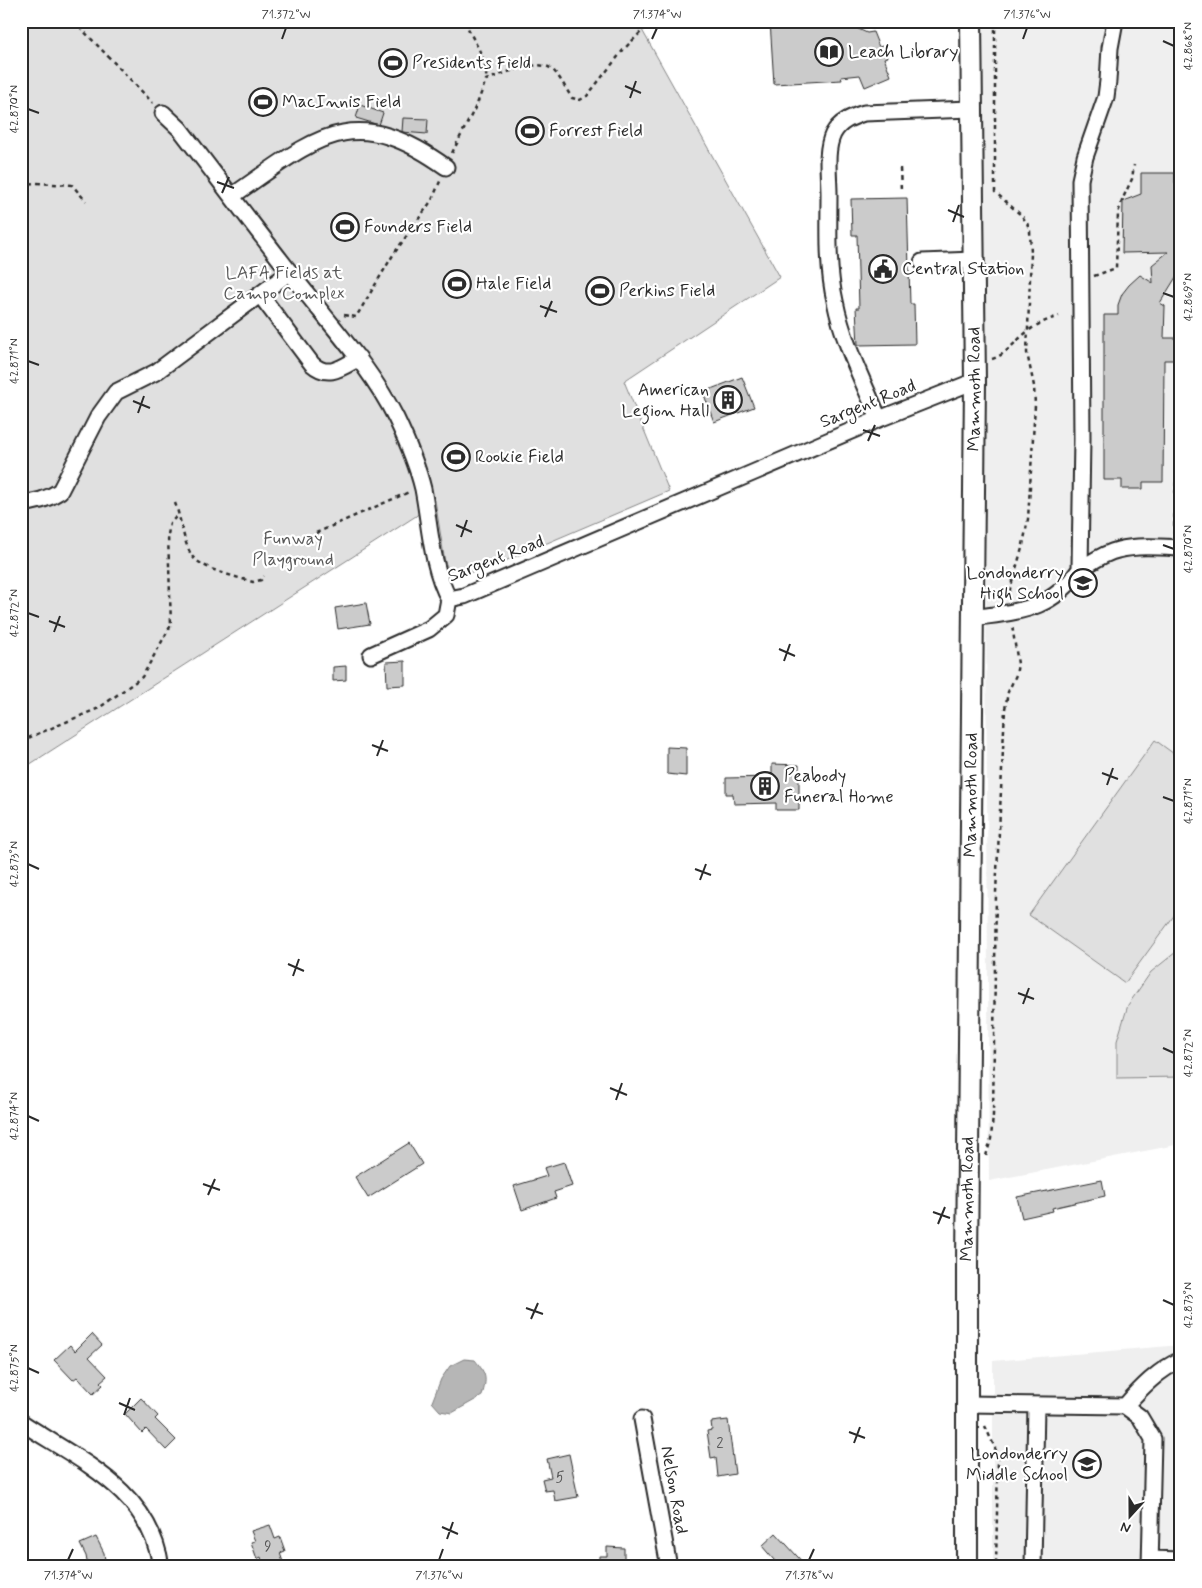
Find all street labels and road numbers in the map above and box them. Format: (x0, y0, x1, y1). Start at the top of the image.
street label: Mammoth Road (962, 326, 987, 452)
street label: Sargent Road (816, 374, 920, 435)
street label: Sargent Road (444, 530, 548, 589)
street label: Mammoth Road (959, 732, 984, 858)
street label: Mammoth Road (955, 1136, 980, 1262)
street label: Nelson Road (654, 1444, 694, 1536)

